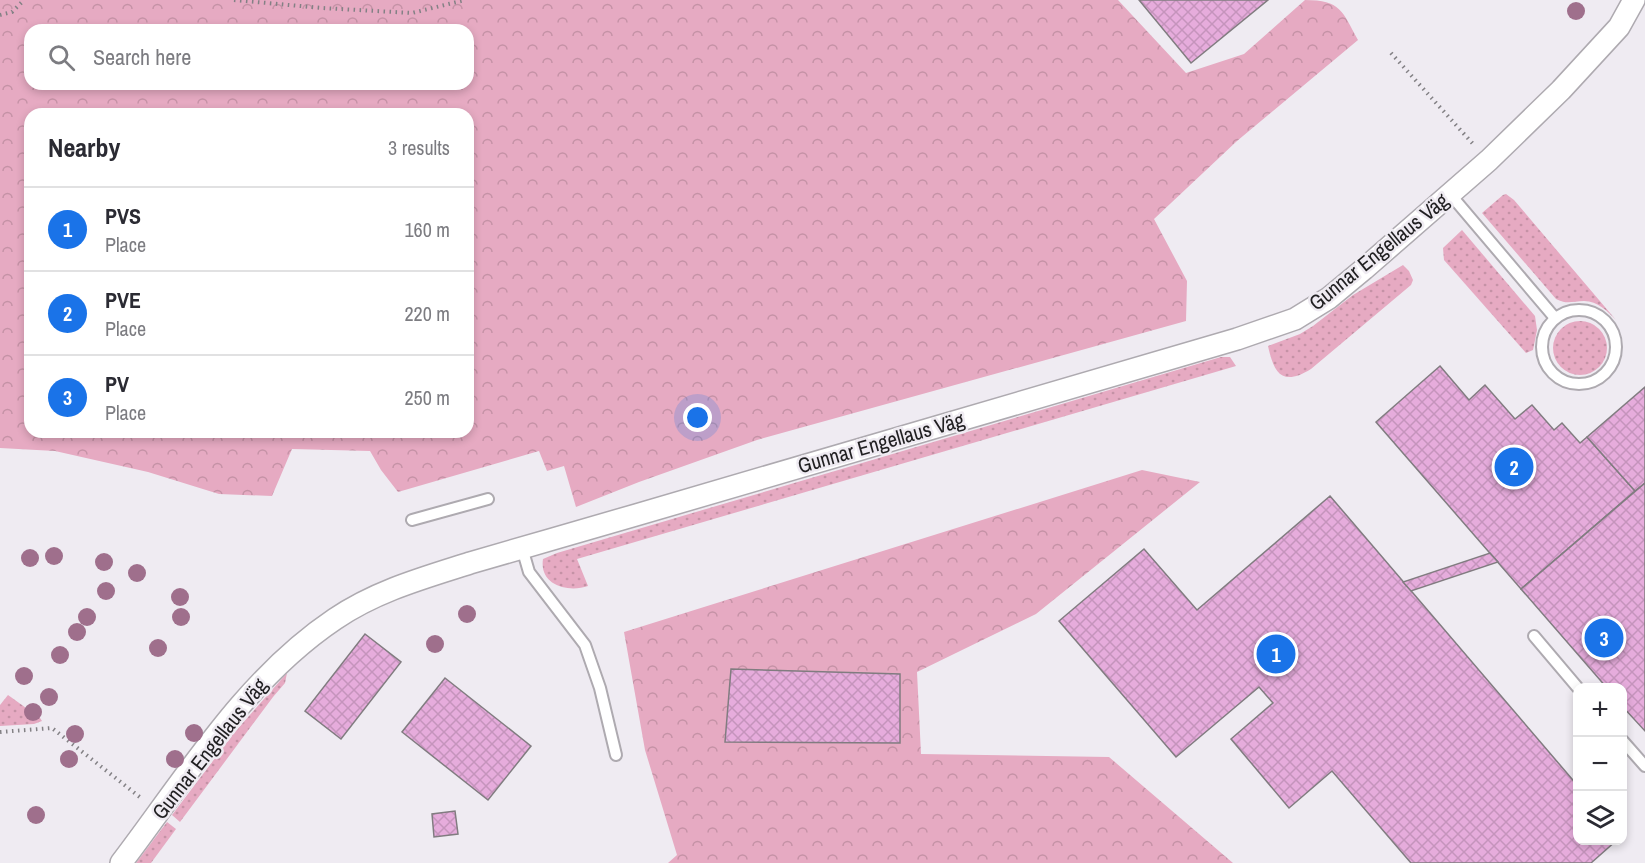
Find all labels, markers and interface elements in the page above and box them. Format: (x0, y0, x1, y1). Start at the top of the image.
search box (24, 24, 474, 90)
icon: search (45, 41, 78, 74)
text: Search here (93, 42, 191, 72)
text: Nearby (48, 130, 120, 165)
text: 3 results (388, 134, 450, 161)
street label: Gunnar Engellaus Väg (1303, 186, 1455, 317)
text: PVS (105, 201, 141, 231)
text: 1 (63, 216, 72, 243)
text: 160 m (404, 216, 450, 243)
text: Place (105, 231, 146, 258)
text: PVE (105, 285, 141, 315)
text: 2 (63, 300, 72, 327)
text: 220 m (404, 300, 450, 327)
text: Place (105, 315, 146, 342)
text: PV (105, 369, 129, 399)
text: 3 (63, 384, 72, 411)
text: 250 m (404, 384, 450, 411)
text: Place (105, 399, 146, 426)
your location (683, 403, 712, 432)
street label: Gunnar Engellaus Väg (794, 405, 968, 480)
pin: 2 (1494, 444, 1534, 490)
pin: 3 (1584, 616, 1624, 660)
pin: 1 (1256, 632, 1296, 676)
street label: Gunnar Engellaus Väg (145, 672, 274, 825)
map controls (1573, 683, 1627, 845)
button: + (1573, 683, 1627, 737)
button: − (1573, 737, 1627, 791)
button: layers (1573, 791, 1627, 845)

